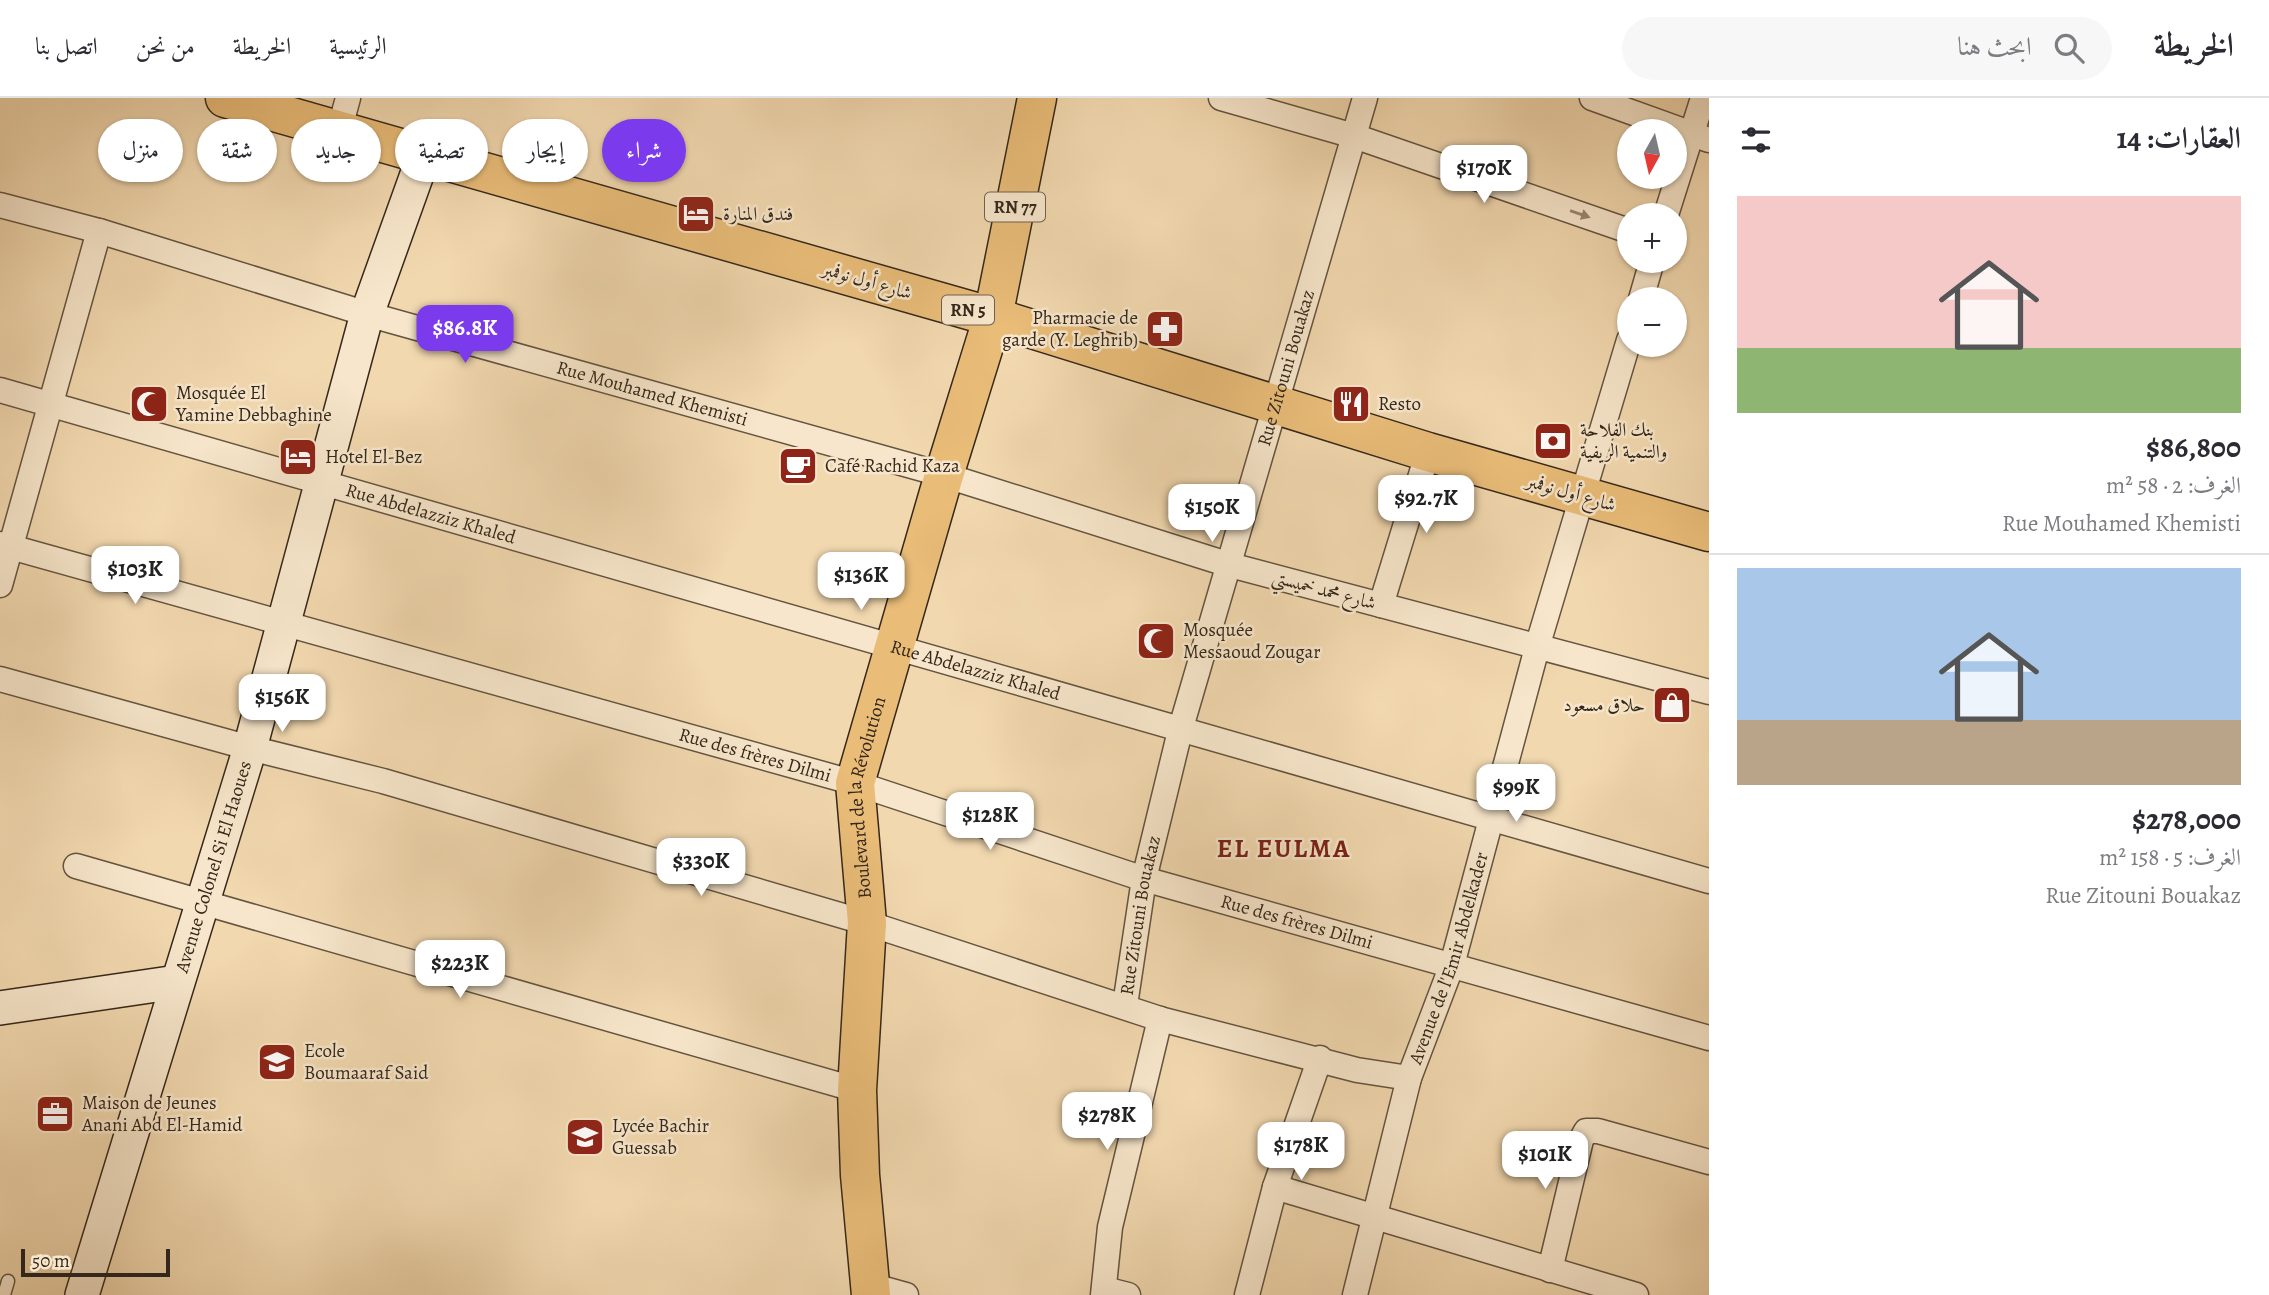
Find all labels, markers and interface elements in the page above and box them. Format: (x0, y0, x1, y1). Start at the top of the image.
search box (1622, 17, 2112, 80)
text: الخريطة (2154, 22, 2234, 67)
text: ابحث هنا (1957, 29, 2032, 64)
icon: search (2050, 29, 2088, 67)
text: اتصل بنا (35, 30, 98, 62)
text: من نحن (136, 30, 195, 62)
text: الخريطة (233, 30, 291, 62)
text: الرئيسية (329, 30, 387, 62)
text: العقارات: 14 (2117, 118, 2241, 158)
chip: منزل (98, 119, 183, 182)
chip: شقة (197, 119, 277, 182)
chip: جديد (291, 119, 381, 182)
chip: تصفية (395, 119, 488, 182)
chip: إيجار (502, 119, 588, 182)
chip: شراء (602, 119, 686, 182)
north arrow (1617, 119, 1687, 189)
map controls (1617, 119, 1687, 357)
icon: filters (1737, 121, 1775, 159)
pin: $170K (1435, 146, 1533, 205)
text: $170K (1456, 152, 1512, 183)
road number: RN 77 (985, 192, 1045, 222)
hotel icon: فندق المنارة (675, 193, 717, 235)
place label: فندق المنارة (723, 201, 793, 227)
button: + (1617, 203, 1687, 273)
one-way arrow (1570, 209, 1591, 220)
icon: home (1926, 242, 2052, 368)
street label: شارع أول نوفمبر (817, 255, 915, 308)
street label: Rue Zitouni Bouakaz (1251, 287, 1321, 449)
button: − (1617, 287, 1687, 357)
road number: RN 5 (942, 295, 994, 324)
place label: Pharmacie de garde (Y. Leghrib) (1002, 305, 1138, 353)
pin: $86.8K (408, 306, 522, 365)
pharmacy icon: Pharmacie de garde (Y. Leghrib) (1144, 308, 1186, 350)
text: $86.8K (433, 312, 497, 343)
street label: Rue Mouhamed Khemisti (554, 355, 751, 433)
place label: Mosquée El Yamine Debbaghine (175, 380, 332, 428)
mosque icon: Mosquée El Yamine Debbaghine (128, 383, 170, 425)
restaurant icon: Resto (1330, 383, 1372, 425)
place label: Resto (1378, 391, 1421, 417)
place label: بنك الفلاحة والتنمية الريفية (1580, 417, 1667, 465)
bank icon: بنك الفلاحة والتنمية الريفية (1532, 420, 1574, 462)
text: $86,800 (2146, 427, 2241, 467)
hotel icon: Hotel El-Bez (277, 436, 319, 478)
place label: Hotel El-Bez (325, 444, 423, 470)
cafe icon: Café Rachid Kaza (777, 445, 819, 487)
place label: Café Rachid Kaza (825, 453, 960, 479)
street label: شارع أول نوفمبر (1521, 467, 1619, 520)
text: الغرف: 2 · 58 m² (2106, 470, 2241, 501)
pin: $92.7K (1369, 476, 1483, 535)
street label: Rue Abdelazziz Khaled (342, 477, 519, 551)
text: $92.7K (1394, 482, 1458, 513)
pin: $150K (1163, 484, 1261, 544)
text: $150K (1184, 491, 1240, 522)
text: Rue Mouhamed Khemisti (2002, 508, 2241, 539)
pin: $103K (86, 546, 184, 606)
pin: $136K (812, 552, 910, 612)
text: $103K (107, 553, 163, 584)
text: $136K (834, 559, 888, 590)
street label: شارع محمد خميستي (1268, 564, 1379, 621)
icon: home (1926, 614, 2052, 740)
place label: Mosquée Messaoud Zougar (1183, 617, 1321, 665)
mosque icon: Mosquée Messaoud Zougar (1135, 620, 1177, 662)
street label: Rue Abdelazziz Khaled (887, 633, 1064, 707)
pin: $156K (233, 674, 331, 734)
text: $156K (255, 681, 309, 712)
shop icon: حلاق مسعود (1651, 684, 1693, 726)
place label: حلاق مسعود (1563, 692, 1645, 718)
street label: Boulevard de la Révolution (842, 694, 892, 900)
street label: Rue des frères Dilmi (676, 721, 834, 789)
street label: Avenue Colonel Si El Haoues (168, 758, 258, 977)
pin: $99K (1475, 764, 1557, 824)
text: $99K (1492, 771, 1540, 802)
pin: $128K (941, 792, 1039, 852)
text: $128K (962, 799, 1018, 830)
text: $278,000 (2132, 799, 2241, 839)
district label: EL EULMA (1217, 831, 1351, 866)
street label: Rue Zitouni Bouakaz (1114, 833, 1167, 997)
pin: $330K (652, 838, 750, 898)
text: الغرف: 5 · 158 m² (2099, 842, 2241, 873)
text: $330K (672, 845, 730, 876)
street label: Avenue de l'Emir Abdelkader (1402, 849, 1495, 1069)
text: Rue Zitouni Bouakaz (2045, 880, 2241, 911)
street label: Rue des frères Dilmi (1218, 888, 1376, 956)
pin: $223K (411, 940, 509, 1000)
text: $223K (431, 947, 489, 978)
place label: Ecole Boumaaraf Said (304, 1038, 429, 1086)
school or university icon: Ecole Boumaaraf Said (256, 1041, 298, 1083)
place label: Maison de Jeunes Anani Abd El-Hamid (81, 1090, 243, 1138)
office icon: Maison de Jeunes Anani Abd El-Hamid (34, 1093, 76, 1135)
pin: $278K (1058, 1093, 1156, 1152)
text: $278K (1078, 1099, 1136, 1130)
place label: Lycée Bachir Guessab (612, 1113, 709, 1161)
school or university icon: Lycée Bachir Guessab (564, 1116, 606, 1158)
pin: $178K (1252, 1122, 1350, 1182)
text: $178K (1274, 1129, 1328, 1160)
pin: $101K (1496, 1132, 1594, 1191)
text: $101K (1518, 1138, 1572, 1169)
scale bar (21, 1246, 170, 1278)
text: 50 m (32, 1248, 70, 1274)

